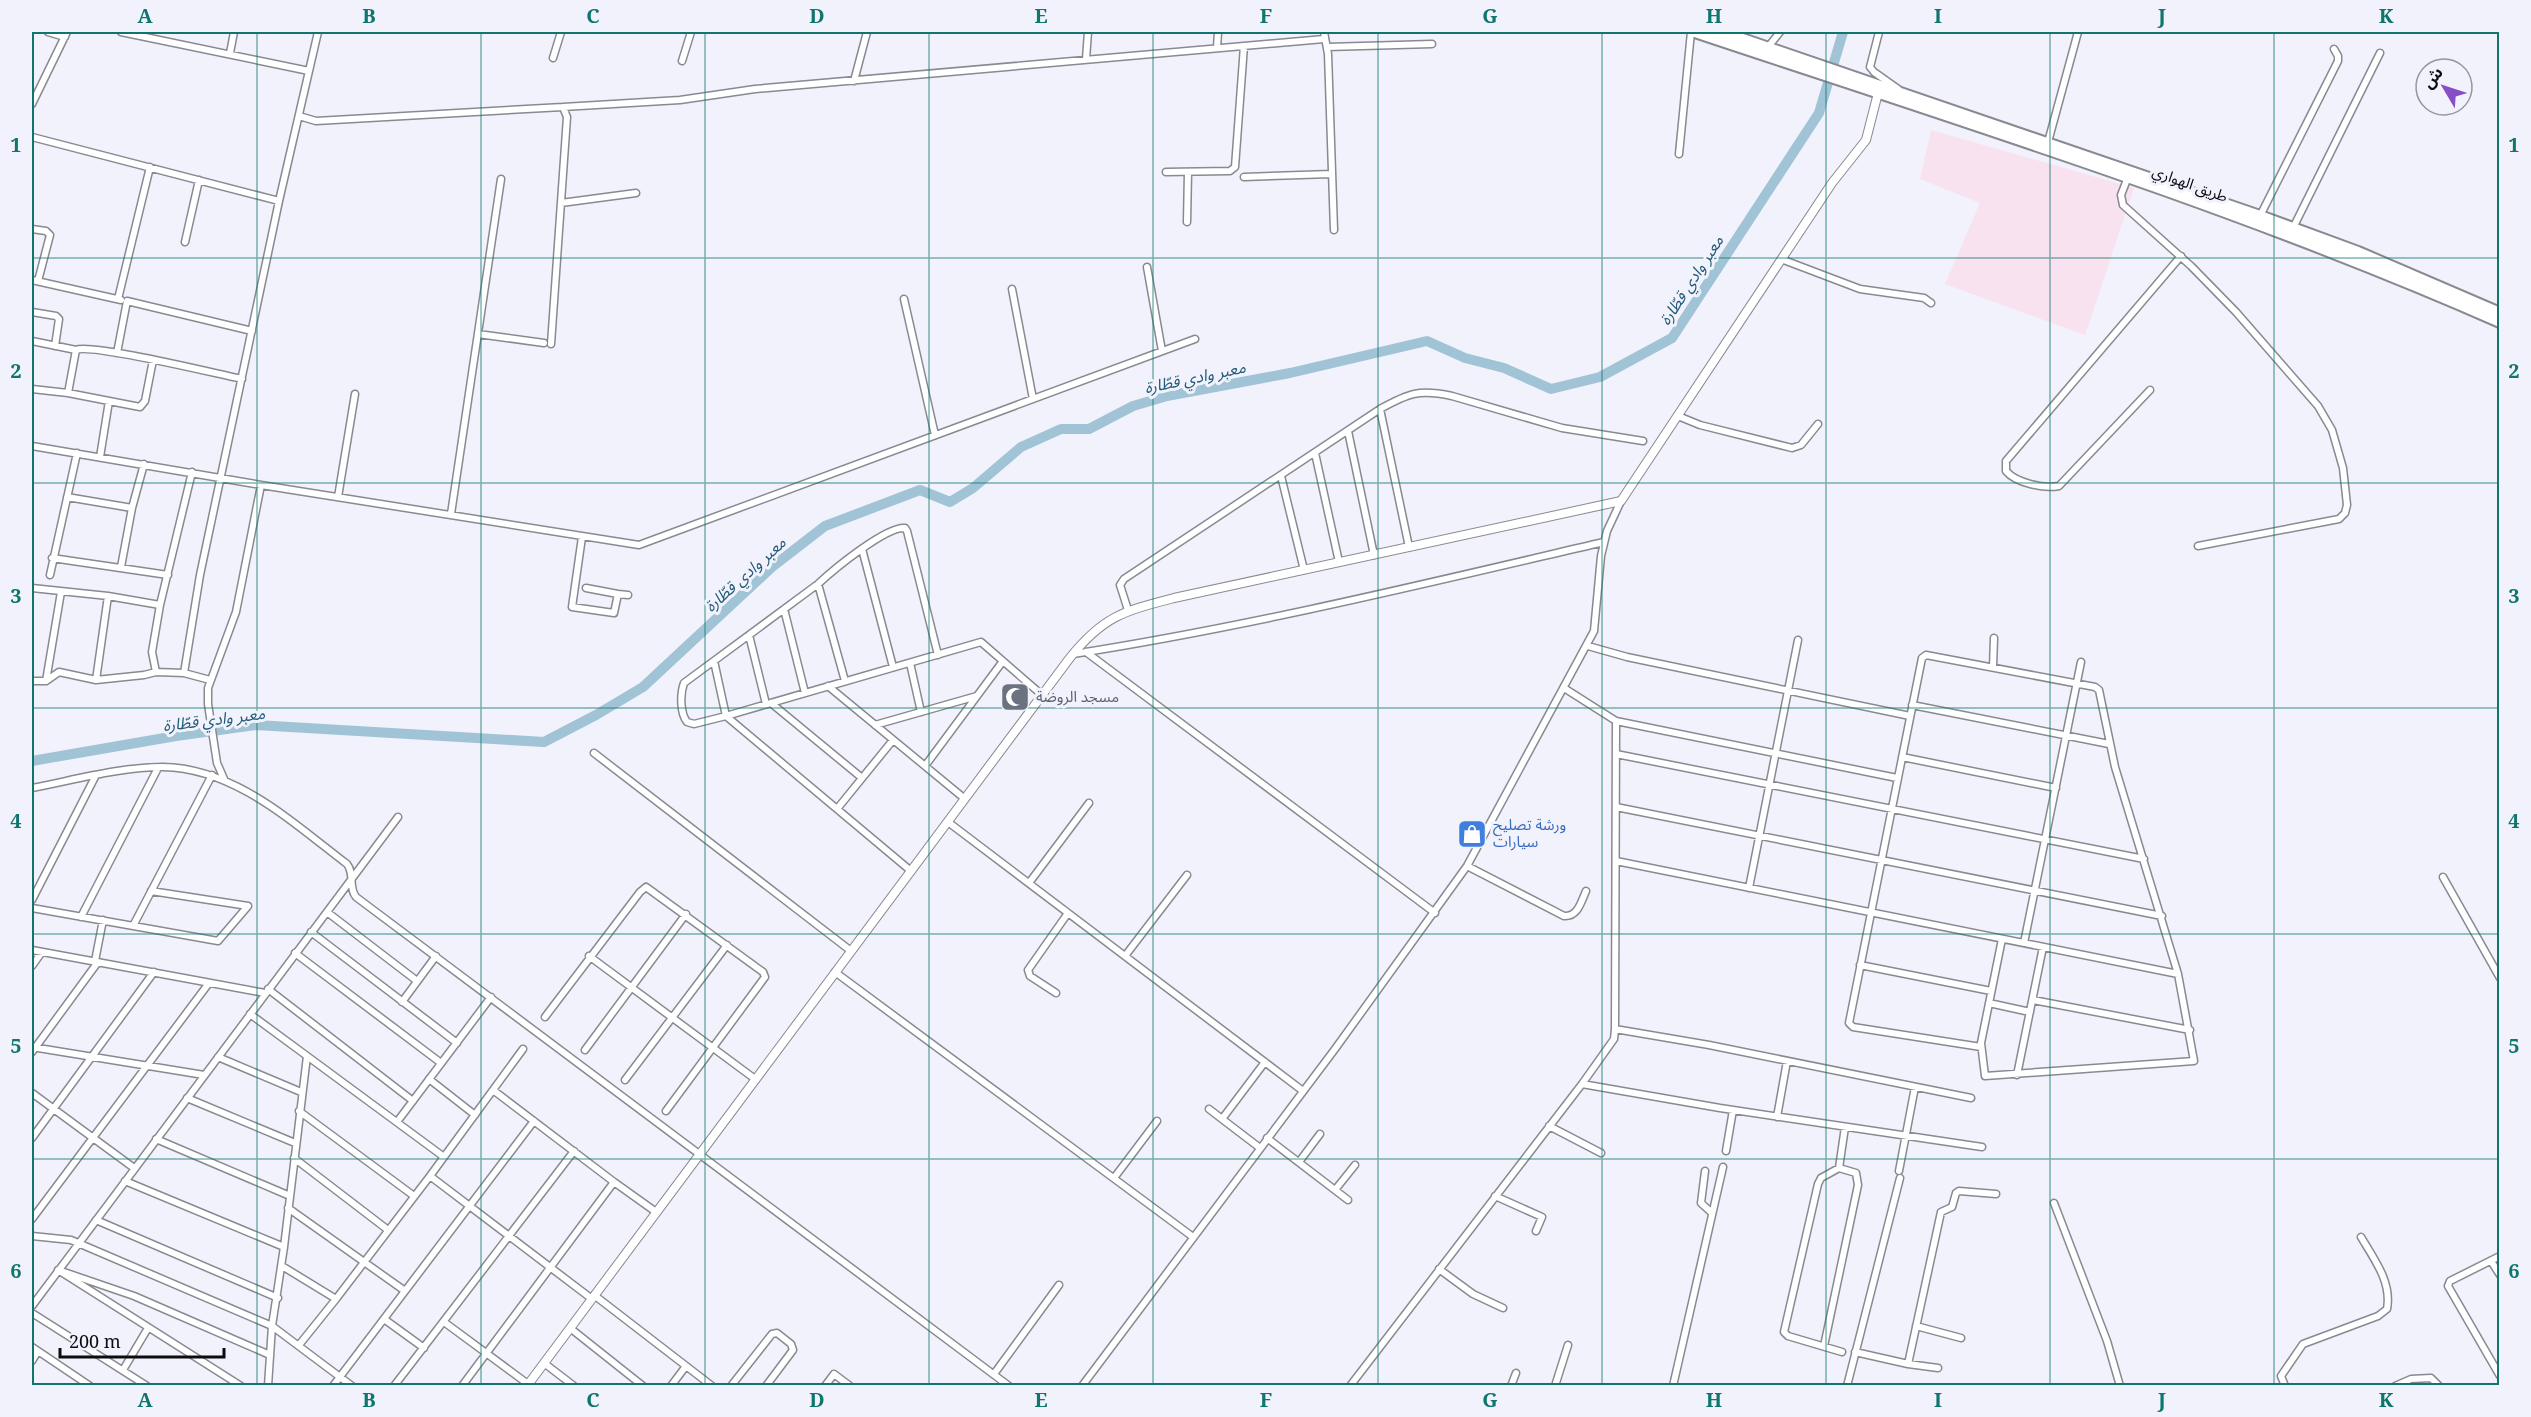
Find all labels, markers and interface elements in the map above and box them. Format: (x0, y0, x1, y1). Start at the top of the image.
text: A (137, 2, 153, 29)
text: B (362, 2, 376, 29)
text: C (586, 2, 600, 29)
text: D (809, 2, 825, 29)
text: E (1034, 2, 1048, 29)
text: F (1260, 2, 1272, 29)
text: G (1482, 2, 1498, 29)
text: H (1706, 2, 1722, 29)
text: I (1934, 2, 1942, 29)
text: J (2157, 2, 2166, 29)
text: K (2379, 2, 2394, 29)
north arrow (2414, 57, 2474, 117)
text: ش (2417, 62, 2448, 93)
text: 1 (10, 131, 22, 158)
text: 1 (2508, 131, 2520, 158)
street label: طريق الهواري (2149, 160, 2231, 208)
water label: معبر وادي قطّارة (1654, 231, 1731, 330)
water label: معبر وادي قطّارة (1143, 355, 1249, 401)
text: 2 (10, 357, 22, 384)
text: 2 (2508, 357, 2520, 384)
water label: معبر وادي قطّارة (700, 531, 793, 618)
text: 3 (10, 582, 22, 609)
text: 3 (2508, 582, 2520, 609)
mosque icon: مسجد الروضة (999, 681, 1031, 713)
place label: مسجد الروضة (1036, 686, 1119, 706)
water label: معبر وادي قطّارة (162, 702, 267, 739)
text: 4 (10, 807, 22, 834)
text: 4 (2508, 807, 2520, 834)
place label: ورشة تصليح سيارات (1493, 814, 1566, 851)
shop icon: ورشة تصليح سيارات (1456, 818, 1488, 850)
text: 5 (10, 1032, 22, 1059)
text: 5 (2508, 1032, 2520, 1059)
text: 6 (10, 1257, 22, 1284)
text: 6 (2508, 1257, 2520, 1284)
scale bar (60, 1321, 224, 1359)
text: 200 m (69, 1329, 121, 1353)
text: A (137, 1386, 153, 1413)
text: B (362, 1386, 376, 1413)
text: C (586, 1386, 600, 1413)
text: D (809, 1386, 825, 1413)
text: E (1034, 1386, 1048, 1413)
text: F (1260, 1386, 1272, 1413)
text: G (1482, 1386, 1498, 1413)
text: H (1706, 1386, 1722, 1413)
text: I (1934, 1386, 1942, 1413)
text: J (2157, 1386, 2166, 1413)
text: K (2379, 1386, 2394, 1413)

